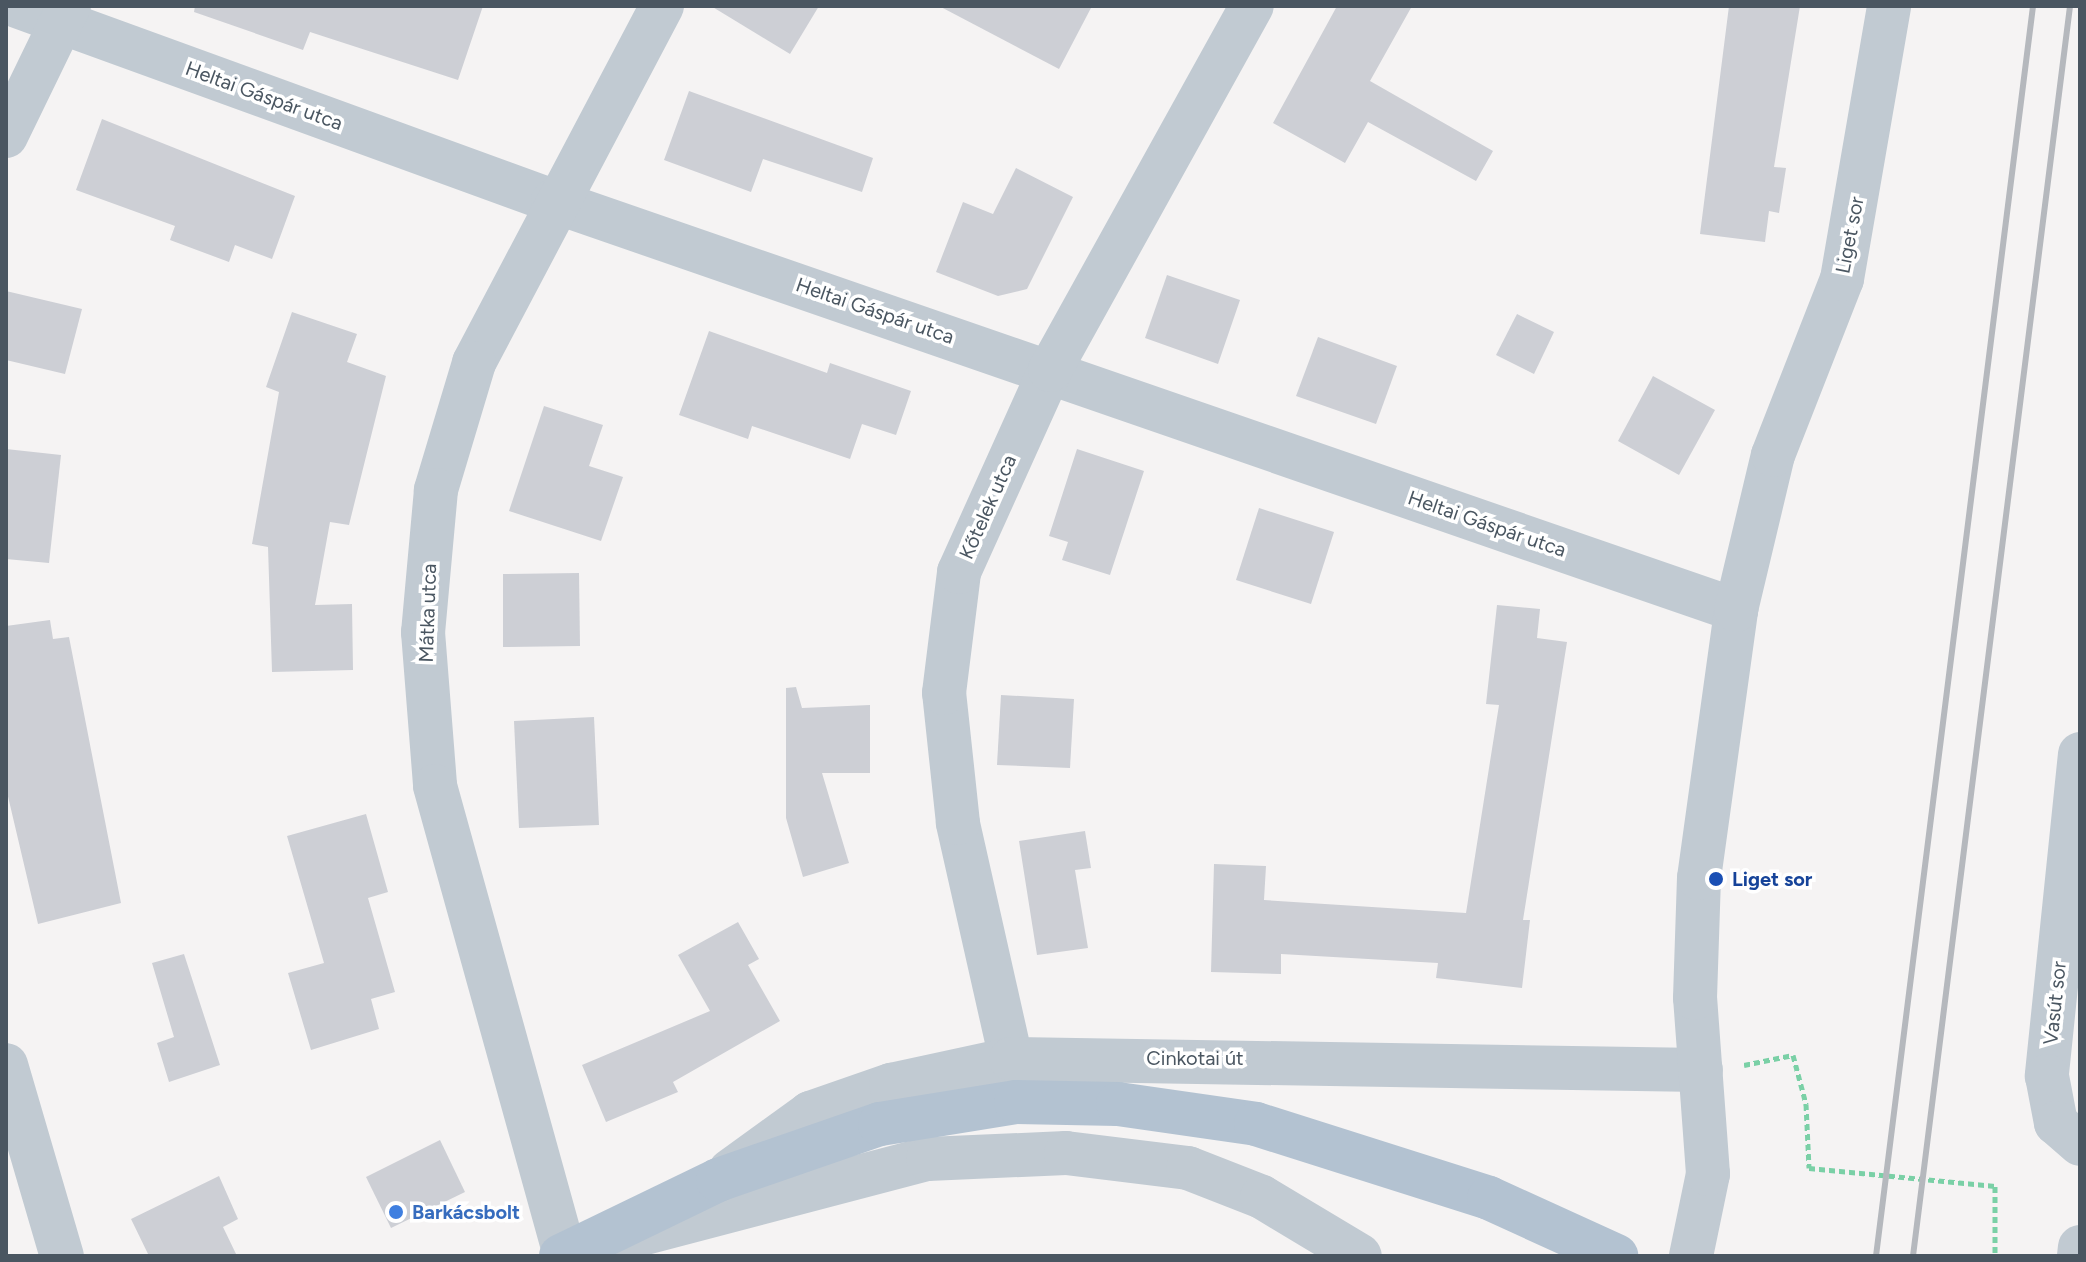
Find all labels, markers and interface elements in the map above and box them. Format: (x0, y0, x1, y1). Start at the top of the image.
street label: Heltai Gáspár utca (182, 56, 346, 136)
street label: Liget sor (1831, 194, 1869, 276)
street label: Heltai Gáspár utca (793, 273, 957, 349)
street label: Kőtelek utca (954, 451, 1022, 563)
street label: Heltai Gáspár utca (1405, 486, 1569, 562)
street label: Mátka utca (414, 563, 442, 663)
place label: Liget sor (1732, 867, 1812, 891)
marker: Liget sor (1707, 870, 1725, 888)
street label: Vasút sor (2039, 960, 2071, 1046)
street label: Cinkotai út (1146, 1046, 1244, 1070)
place label: Barkácsbolt (412, 1200, 520, 1224)
marker: Barkácsbolt (387, 1203, 405, 1221)

